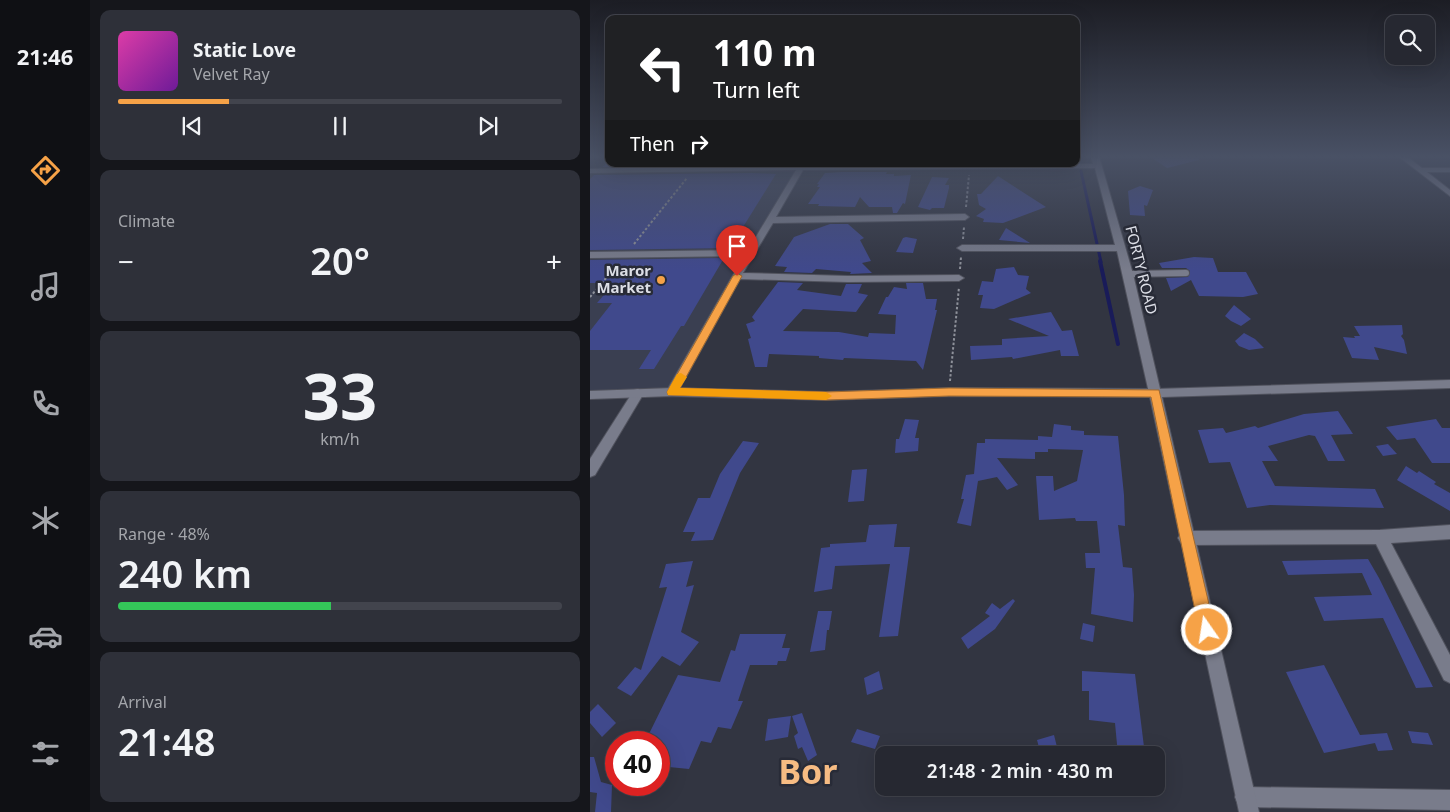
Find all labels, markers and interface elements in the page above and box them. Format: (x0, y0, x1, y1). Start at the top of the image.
map controls (1385, 15, 1435, 65)
button: search (1385, 15, 1435, 65)
text: 110 m (713, 29, 816, 76)
icon: left (630, 35, 695, 100)
text: Static Love (193, 37, 296, 63)
text: 21:46 (17, 41, 73, 71)
text: Velvet Ray (193, 63, 270, 85)
text: Turn left (713, 74, 800, 104)
icon: previous (178, 112, 206, 140)
icon: pause (326, 112, 354, 140)
icon: next (474, 112, 502, 140)
icon: right (685, 130, 713, 158)
text: Then (630, 131, 675, 157)
icon: directions (28, 153, 63, 188)
text: Climate (118, 210, 175, 232)
street label: FORTY ROAD (1121, 223, 1163, 316)
pin (716, 225, 758, 276)
icon: arrive (723, 232, 751, 260)
text: 20° (310, 234, 370, 286)
text: − (118, 242, 134, 280)
text: + (546, 242, 562, 280)
place label: Maror Market (596, 260, 651, 297)
icon: music (28, 269, 63, 304)
marker: Maror Market (655, 274, 667, 286)
text: 33 (303, 351, 377, 439)
icon: phone (28, 386, 63, 421)
text: km/h (320, 428, 360, 450)
icon: climate (28, 503, 63, 538)
text: Range · 48% (118, 523, 210, 545)
text: 240 km (118, 547, 252, 599)
position arrow (1180, 603, 1232, 655)
icon: car (28, 619, 63, 654)
text: Arrival (118, 691, 167, 713)
text: 21:48 (118, 715, 215, 767)
speed limit sign: 40 (605, 731, 670, 796)
icon: filters (28, 736, 63, 771)
district label: Bor (778, 748, 838, 794)
text: 21:48 · 2 min · 430 m (927, 758, 1113, 784)

